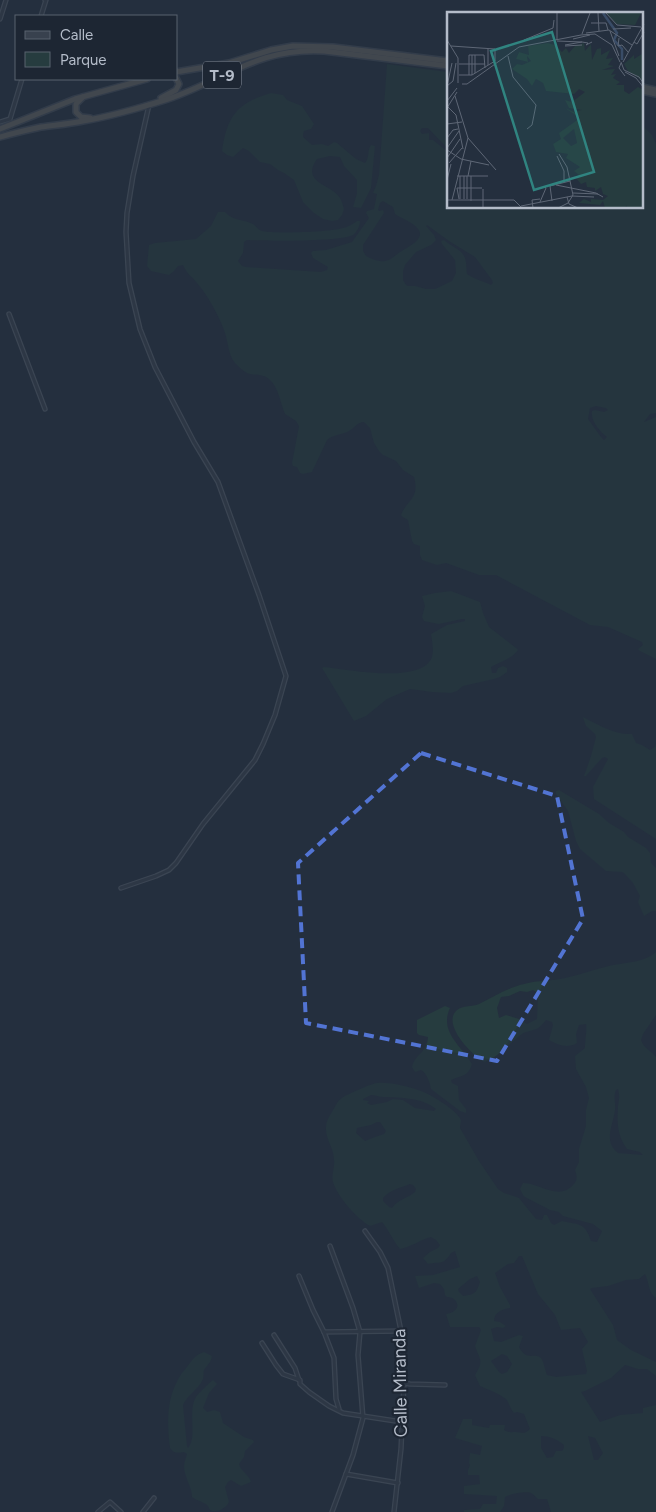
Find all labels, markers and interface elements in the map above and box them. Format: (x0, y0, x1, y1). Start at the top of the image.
inset map (447, 12, 644, 209)
legend (15, 15, 178, 80)
text: Calle (60, 26, 93, 44)
text: Parque (60, 51, 107, 69)
road number: T-9 (203, 62, 241, 88)
street label: Calle Miranda (388, 1328, 412, 1438)

